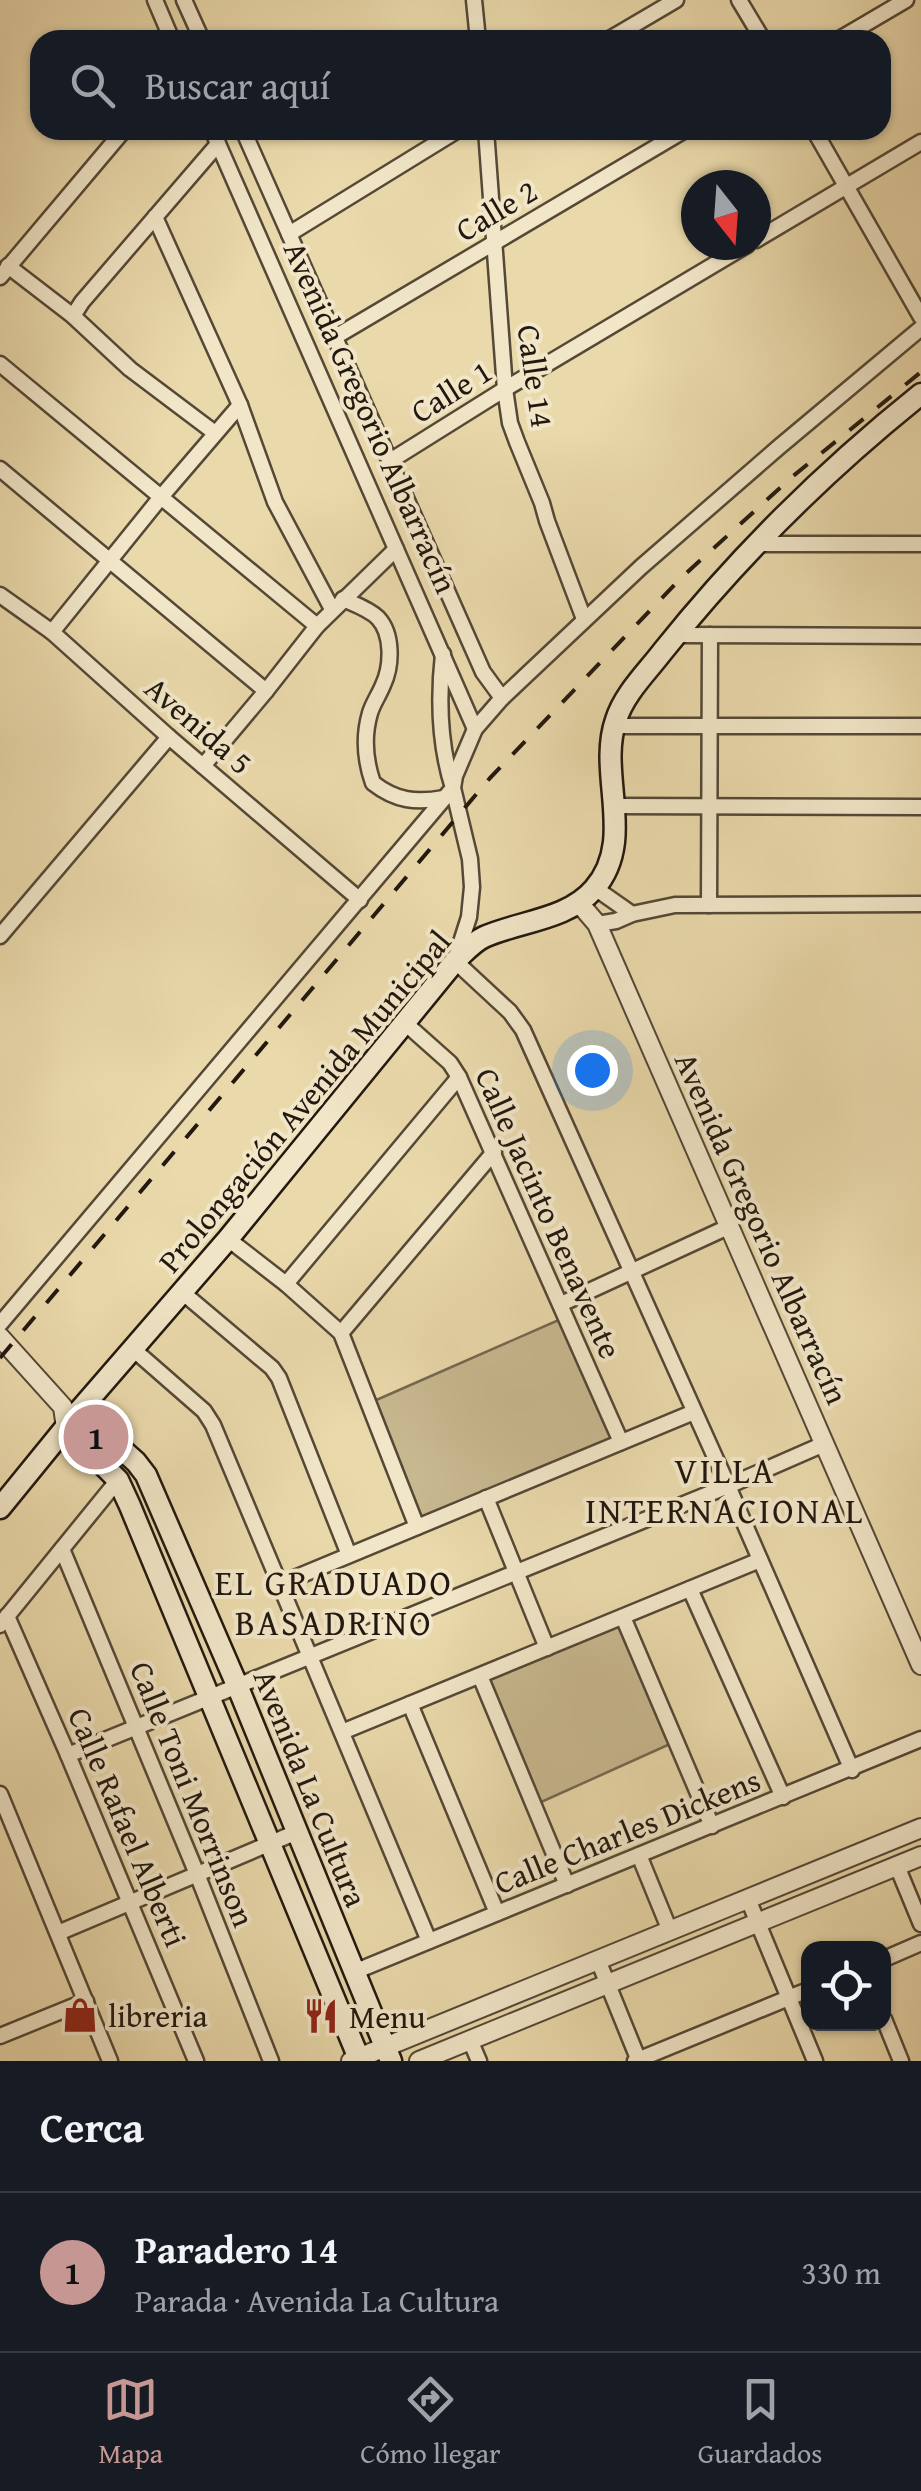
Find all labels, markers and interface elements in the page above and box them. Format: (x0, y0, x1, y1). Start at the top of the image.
search box (30, 30, 891, 140)
text: Buscar aquí (145, 57, 330, 113)
icon: search (65, 58, 120, 113)
street label: Calle 2 (446, 167, 546, 253)
north arrow (681, 170, 771, 260)
street label: Avenida Gregorio Albarracín (272, 233, 470, 601)
street label: Calle 14 (506, 322, 566, 430)
street label: Calle 1 (401, 348, 501, 434)
street label: Avenida 5 (135, 665, 263, 785)
street label: Prolongación Avenida Municipal (146, 920, 462, 1282)
street label: Avenida Gregorio Albarracín (663, 1044, 861, 1412)
your location (567, 1045, 618, 1096)
street label: Calle Jacinto Benavente (464, 1060, 634, 1366)
pin: 1 (64, 1400, 128, 1474)
district label: VILLA INTERNACIONAL (585, 1445, 865, 1536)
district label: EL GRADUADO BASADRINO (215, 1557, 453, 1648)
street label: Calle Toni Morrinson (118, 1654, 268, 1934)
street label: Avenida La Cultura (242, 1662, 380, 1914)
street label: Calle Rafael Alberti (56, 1700, 200, 1954)
street label: Calle Charles Dickens (487, 1756, 767, 1906)
map controls (801, 1941, 891, 2031)
button: locate (801, 1941, 891, 2031)
place label: libreria (108, 1992, 208, 2039)
place label: Menu (349, 1993, 426, 2040)
shop icon: libreria (61, 1996, 99, 2034)
restaurant icon: Menu (302, 1997, 340, 2035)
text: Cerca (40, 2096, 144, 2157)
text: Paradero 14 (135, 2221, 338, 2277)
text: 1 (64, 2249, 81, 2296)
text: 330 m (802, 2249, 881, 2296)
text: Parada · Avenida La Cultura (135, 2277, 499, 2324)
tab: Mapa (99, 2372, 163, 2473)
tab: Cómo llegar (360, 2372, 501, 2473)
tab: Guardados (698, 2372, 822, 2473)

